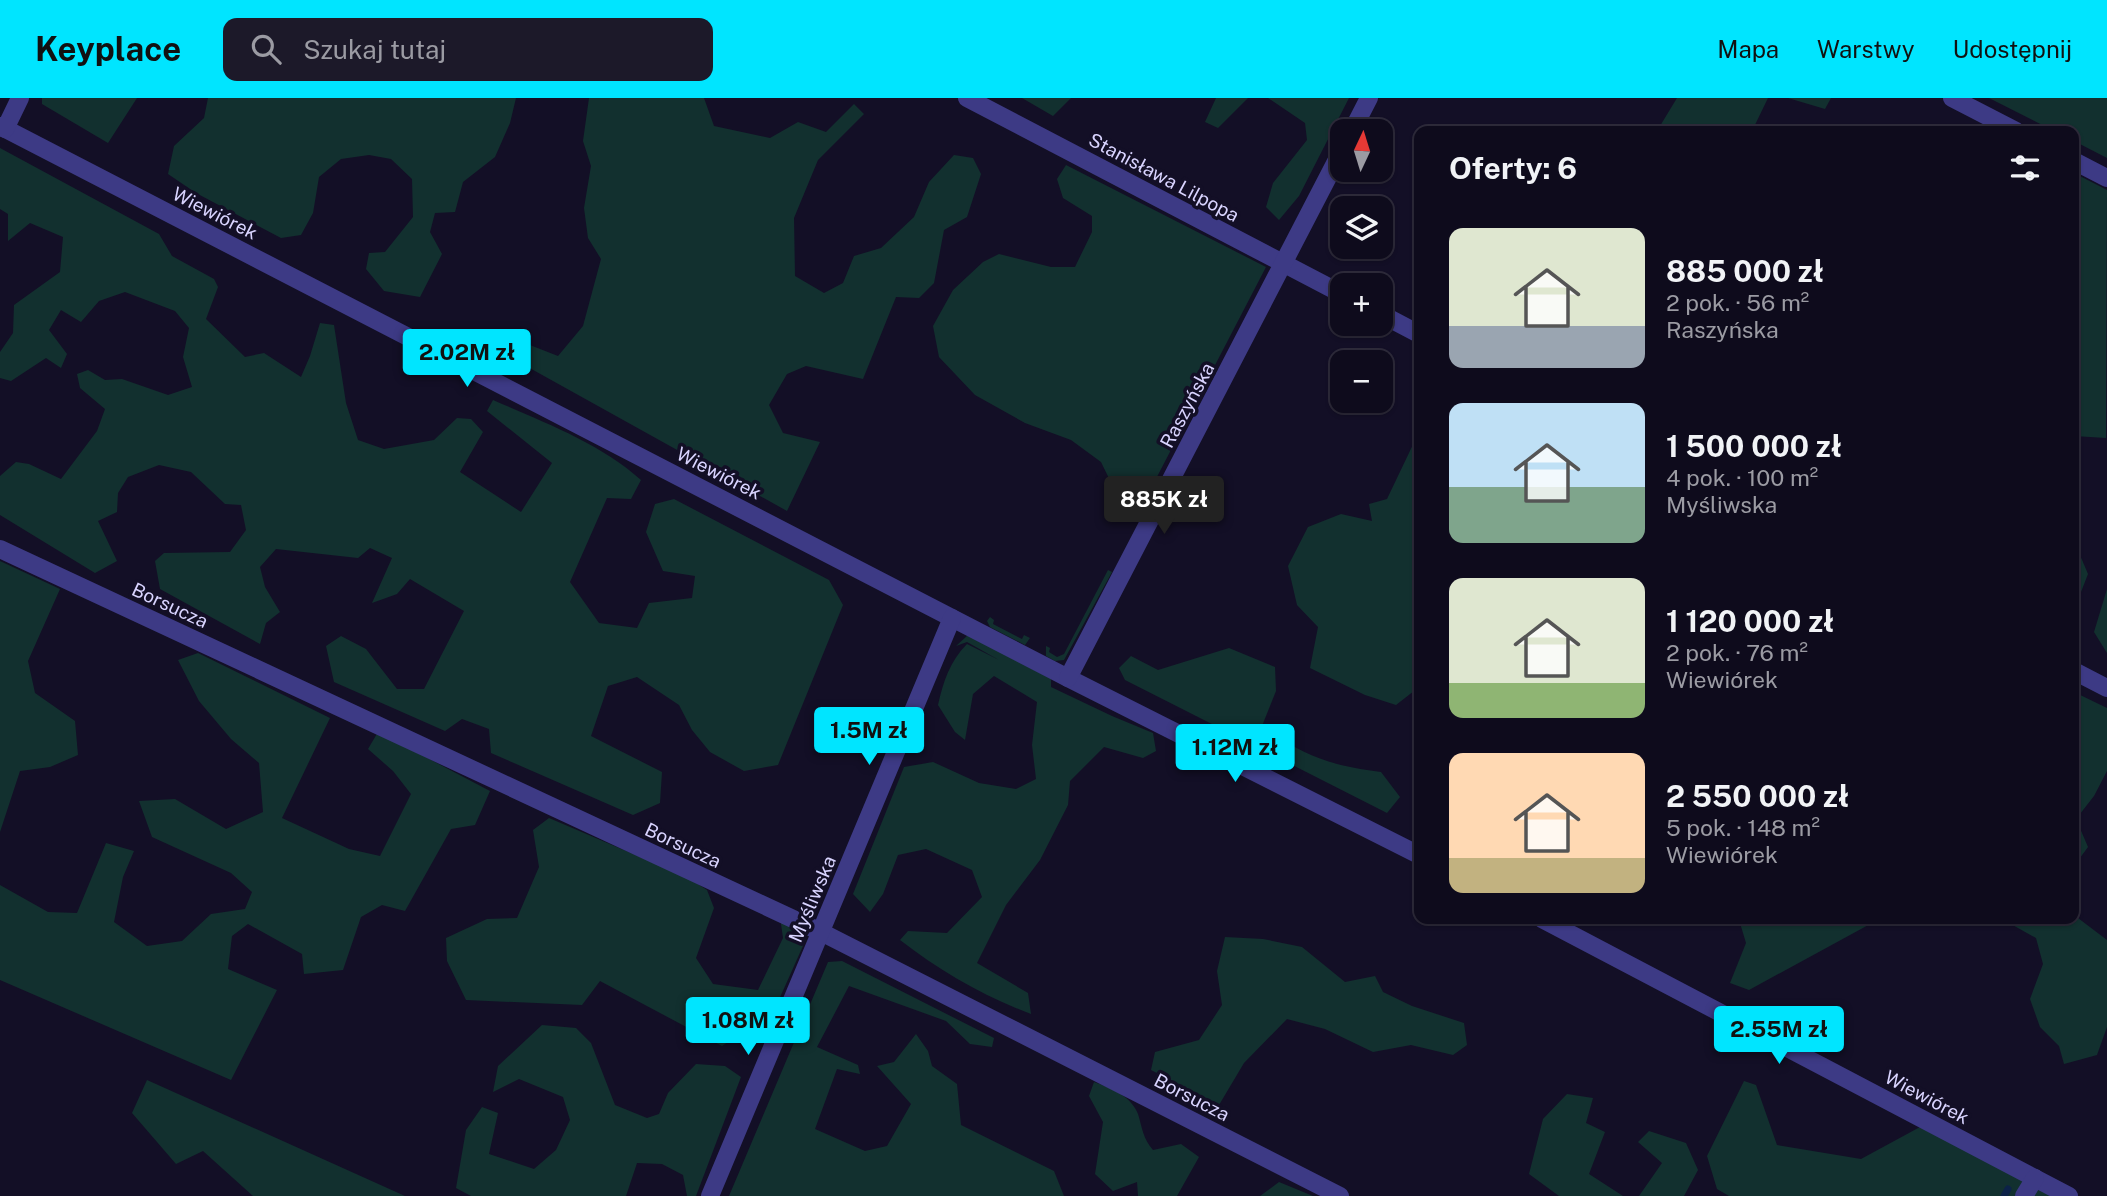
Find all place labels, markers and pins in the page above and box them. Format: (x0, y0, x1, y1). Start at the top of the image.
pin: 2.02M zł (395, 330, 539, 389)
pin: 885K zł (1099, 476, 1229, 536)
pin: 1.5M zł (804, 708, 934, 767)
pin: 1.12M zł (1163, 724, 1307, 784)
pin: 1.08M zł (676, 998, 820, 1057)
pin: 2.55M zł (1707, 1006, 1851, 1066)

